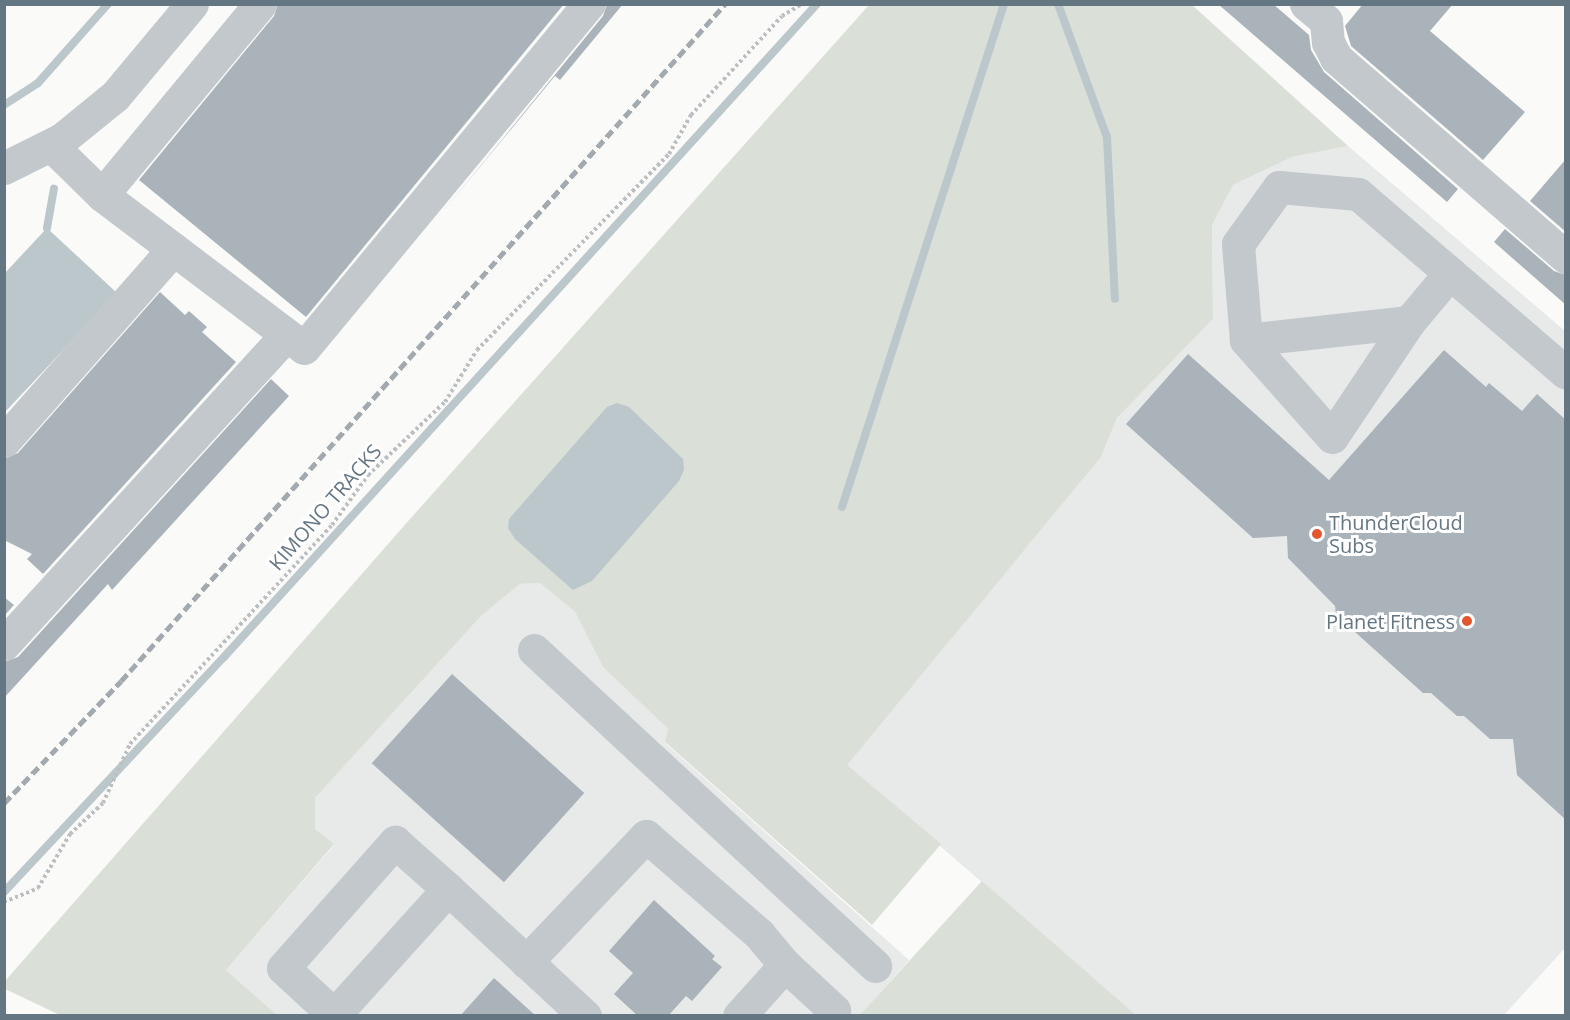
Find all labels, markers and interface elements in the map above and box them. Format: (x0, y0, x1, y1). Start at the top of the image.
street label: KIMONO TRACKS (264, 439, 386, 575)
place label: ThunderCloud Subs (1329, 510, 1463, 557)
marker: ThunderCloud Subs (1310, 527, 1324, 541)
place label: Planet Fitness (1326, 609, 1455, 633)
marker: Planet Fitness (1460, 614, 1474, 628)

